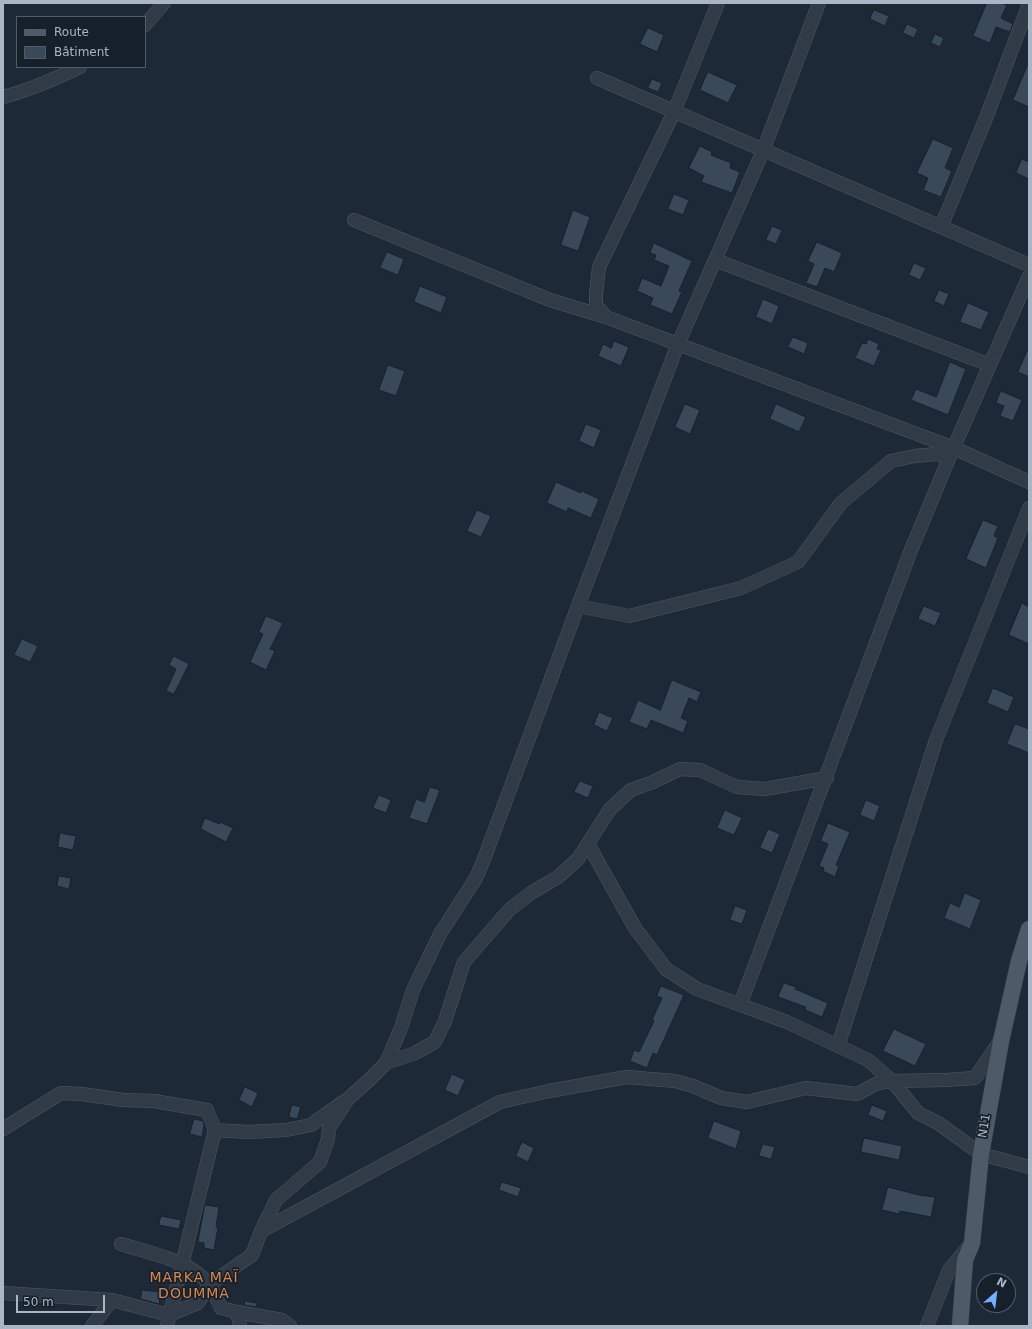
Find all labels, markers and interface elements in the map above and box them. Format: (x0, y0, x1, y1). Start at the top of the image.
legend (16, 16, 146, 68)
text: Route (54, 25, 89, 39)
text: Bâtiment (54, 45, 109, 59)
street label: N11 (976, 1113, 994, 1139)
district label: MARKA MAÏ DOUMMA (149, 1270, 239, 1302)
north arrow (976, 1273, 1016, 1313)
text: N (994, 1275, 1009, 1291)
scale bar (18, 1287, 107, 1313)
text: 50 m (23, 1295, 54, 1309)

